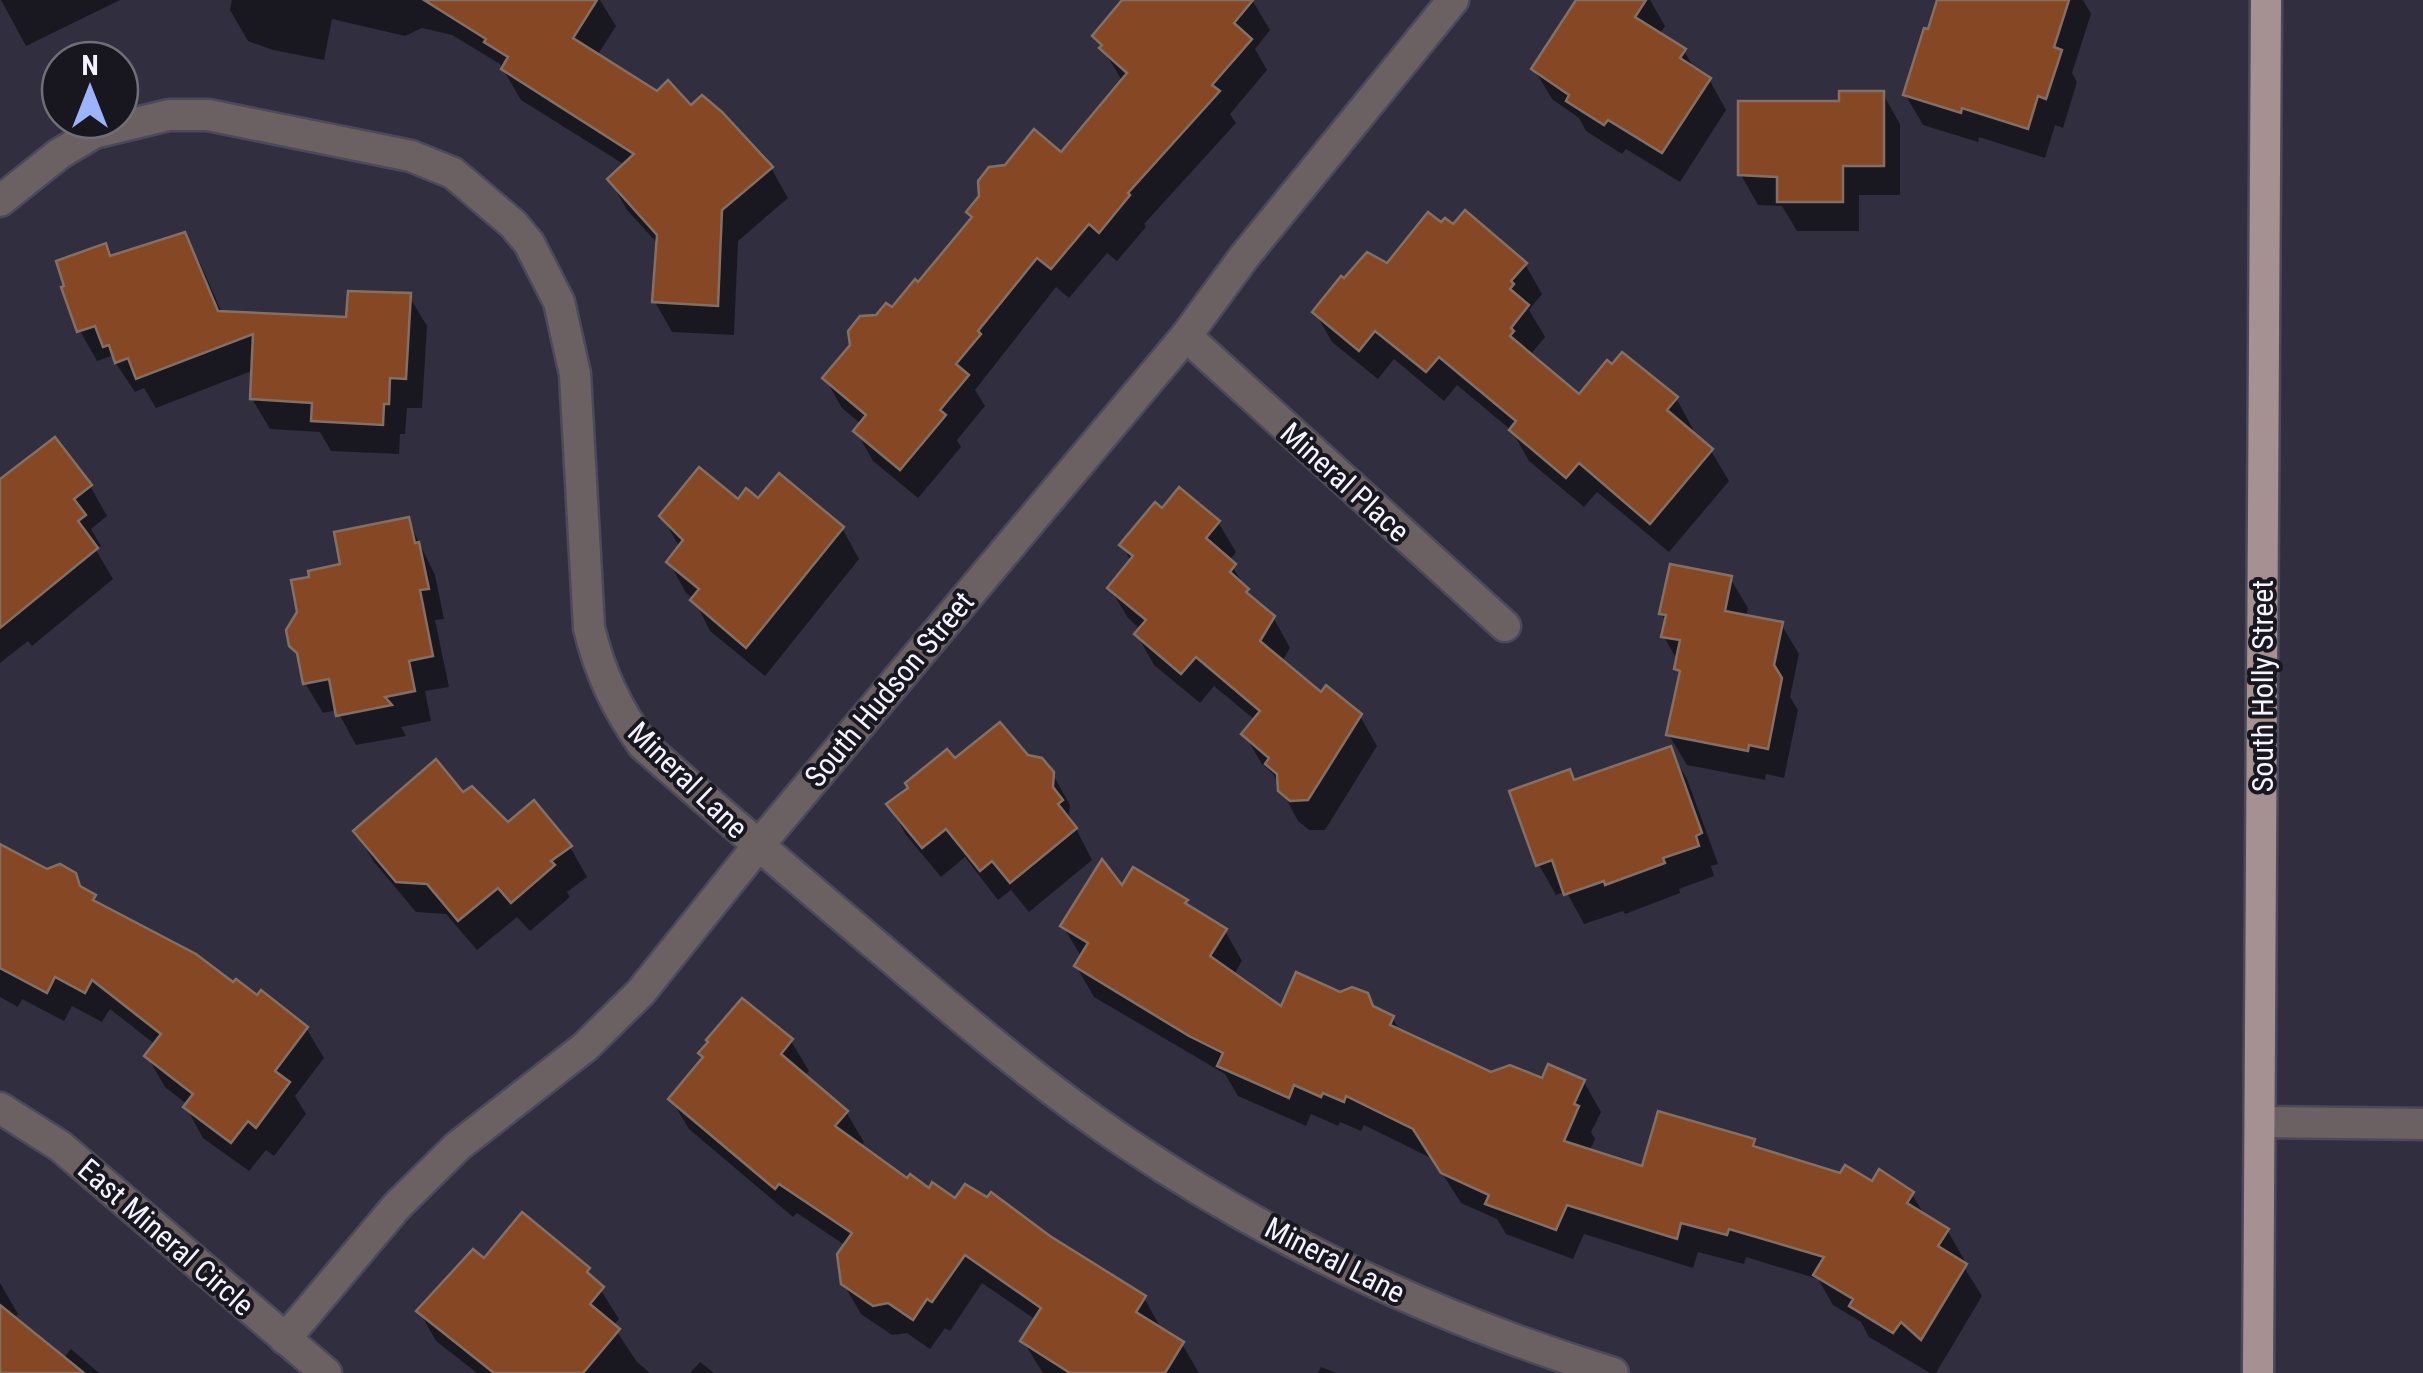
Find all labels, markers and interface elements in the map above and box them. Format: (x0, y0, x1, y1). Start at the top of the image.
north arrow (40, 40, 140, 140)
text: N (81, 49, 99, 82)
street label: Mineral Place (1274, 415, 1416, 549)
street label: South Holly Street (2245, 580, 2280, 792)
street label: South Hudson Street (797, 584, 981, 794)
street label: Mineral Lane (621, 715, 755, 845)
street label: East Mineral Circle (71, 1151, 261, 1323)
street label: Mineral Lane (1259, 1210, 1411, 1310)

